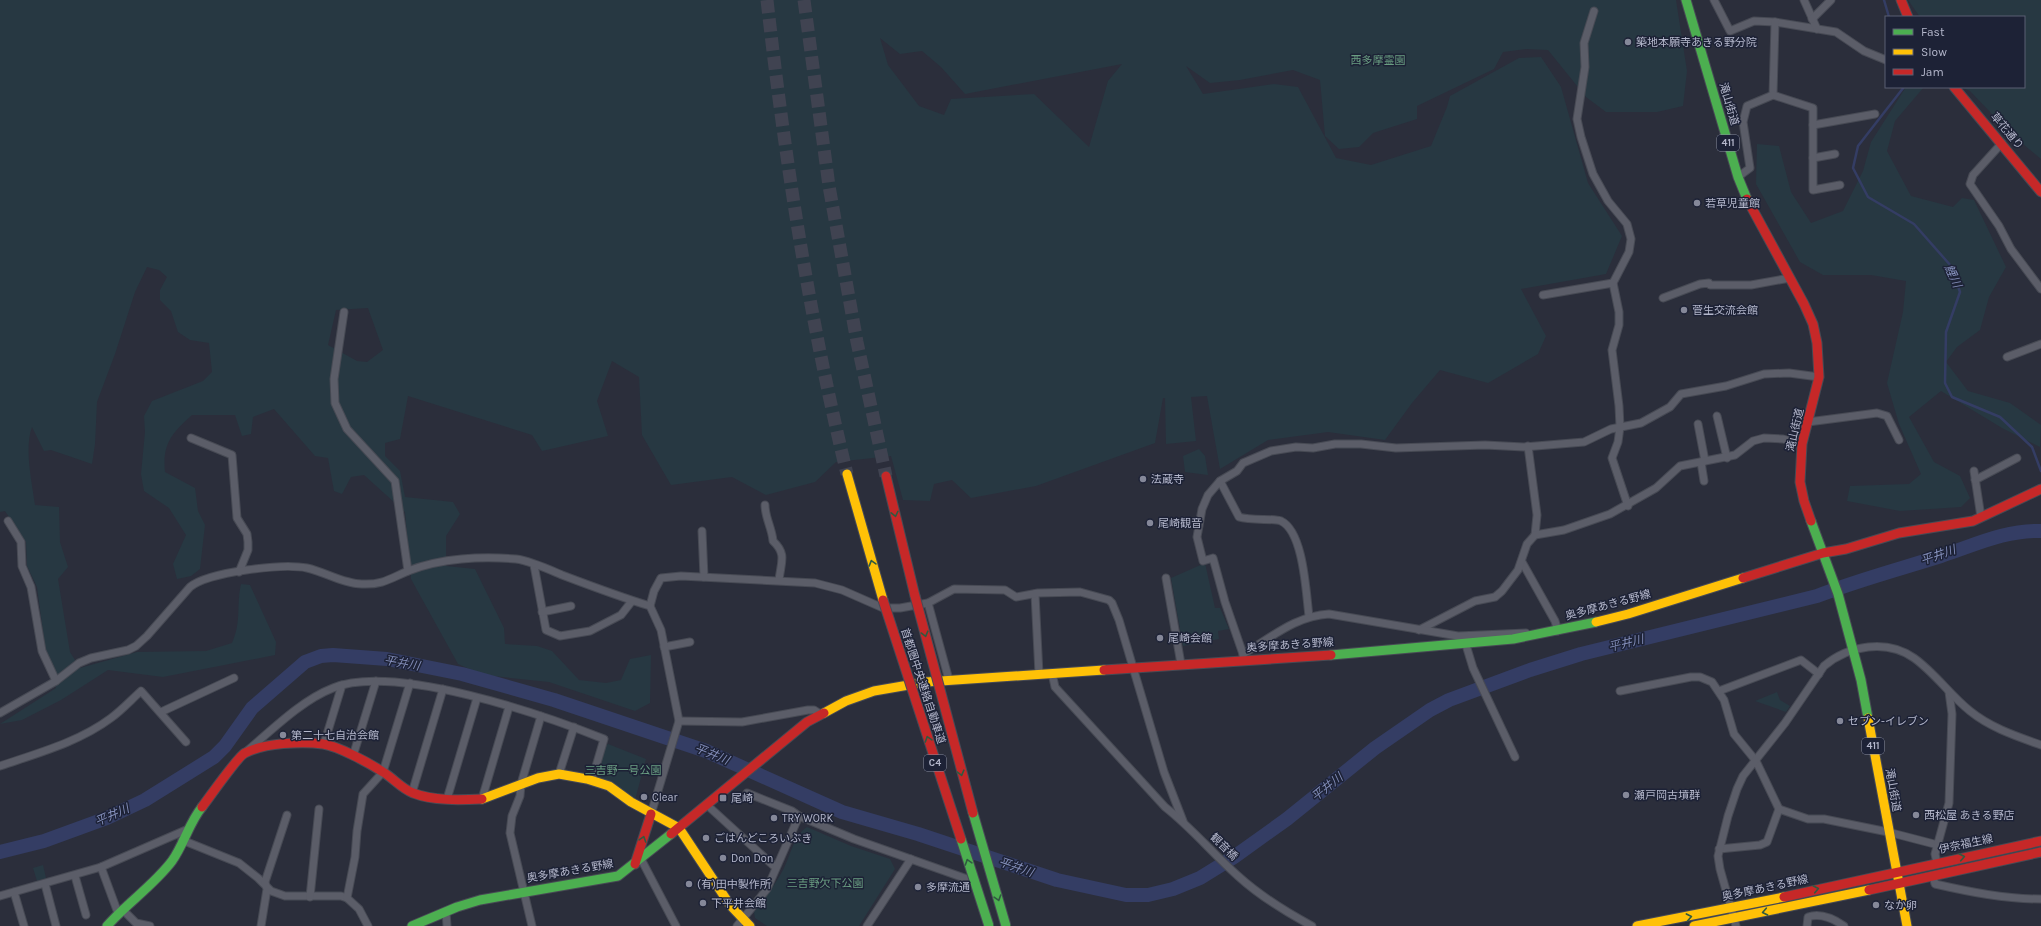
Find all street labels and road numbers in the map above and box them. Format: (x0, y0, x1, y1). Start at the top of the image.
street label: 滝山街道 (1717, 81, 1741, 127)
street label: 草花通り (1988, 110, 2026, 152)
road number: 411 (1717, 135, 1739, 151)
street label: 滝山街道 (1784, 407, 1806, 453)
street label: 奥多摩あきる野線 (1564, 587, 1652, 623)
street label: 首都圏中央連絡自動車道 (898, 626, 948, 746)
street label: 奥多摩あきる野線 (1246, 635, 1334, 655)
road number: 411 (1862, 738, 1884, 754)
road number: C4 (924, 755, 946, 771)
street label: 滝山街道 (1883, 767, 1903, 813)
street label: 観音橋 (1208, 831, 1240, 863)
street label: 伊奈福生線 (1938, 832, 1994, 856)
street label: 奥多摩あきる野線 (526, 857, 614, 885)
street label: 奥多摩あきる野線 (1721, 873, 1809, 903)

